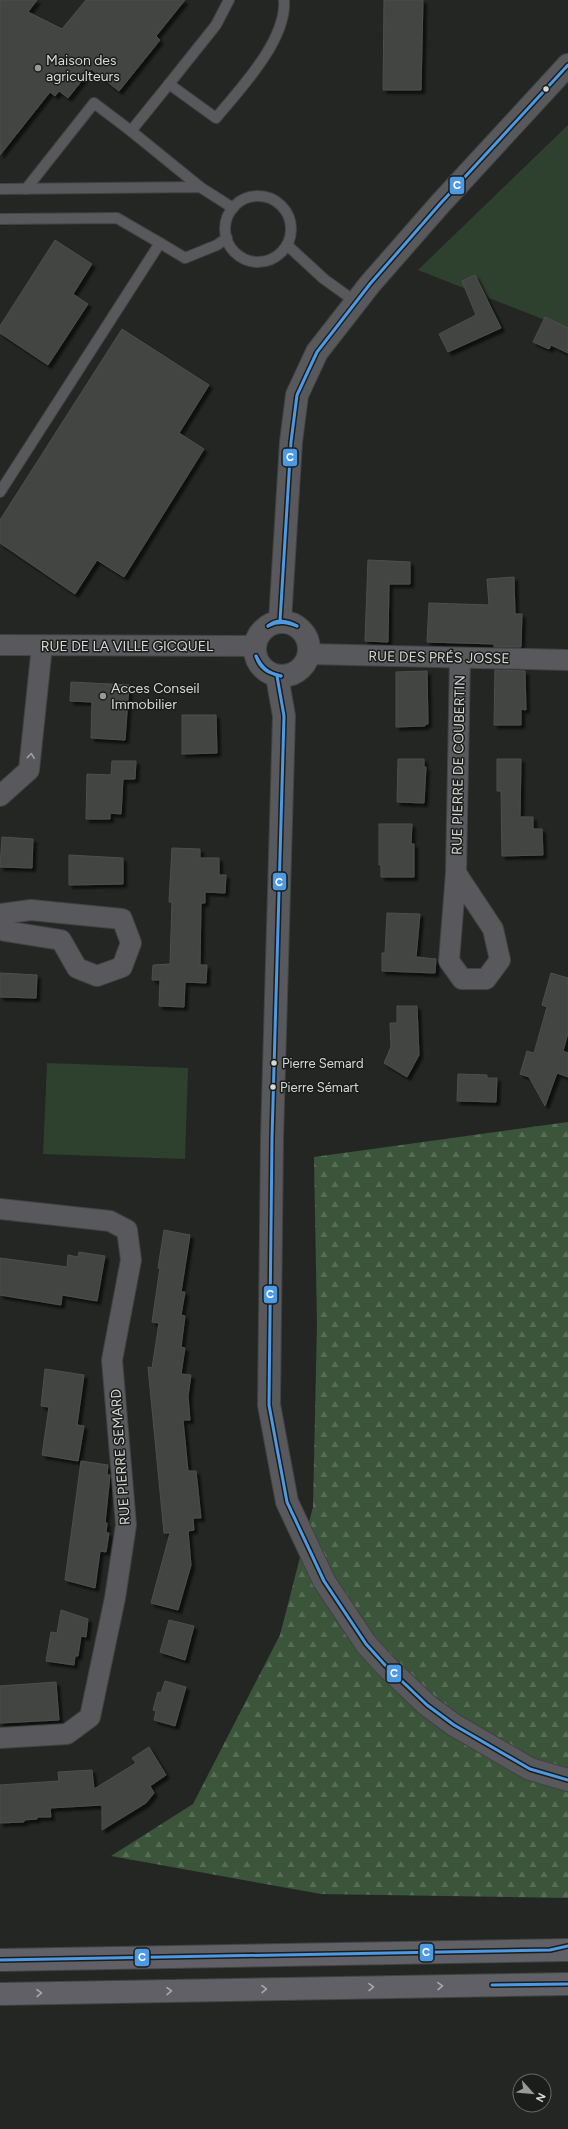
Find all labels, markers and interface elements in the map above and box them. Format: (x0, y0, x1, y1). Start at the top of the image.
place label: Maison des agriculteurs (46, 52, 120, 85)
marker: Maison des agriculteurs (33, 63, 43, 73)
unlabelled marker (541, 84, 551, 94)
line badge: C (449, 176, 465, 195)
text: C (453, 179, 461, 192)
line badge: C (282, 448, 298, 467)
text: C (286, 451, 294, 464)
street label: RUE DE LA VILLE GICQUEL (41, 638, 214, 655)
street label: RUE DES PRÉS JOSSE (368, 648, 510, 667)
street label: RUE PIERRE DE COUBERTIN (448, 675, 469, 855)
place label: Acces Conseil Immobilier (111, 680, 200, 713)
marker: Acces Conseil Immobilier (98, 691, 108, 701)
one-way arrow (26, 753, 35, 759)
line badge: C (272, 872, 287, 891)
text: C (275, 876, 283, 889)
place label: Pierre Semard (282, 1056, 364, 1071)
marker: Pierre Semard (269, 1058, 279, 1068)
place label: Pierre Sémart (280, 1080, 359, 1095)
marker: Pierre Sémart (268, 1082, 278, 1092)
line badge: C (263, 1285, 278, 1304)
text: C (266, 1288, 274, 1301)
street label: RUE PIERRE SEMARD (107, 1388, 134, 1526)
line badge: C (386, 1664, 402, 1683)
text: C (390, 1667, 398, 1680)
line badge: C (419, 1943, 434, 1962)
text: C (422, 1946, 430, 1959)
line badge: C (134, 1948, 150, 1967)
text: C (138, 1951, 146, 1964)
one-way arrow (437, 1982, 443, 1990)
one-way arrow (368, 1983, 374, 1991)
one-way arrow (261, 1985, 267, 1993)
one-way arrow (166, 1987, 172, 1995)
one-way arrow (36, 1989, 42, 1997)
north arrow (512, 2073, 552, 2113)
text: N (533, 2091, 548, 2104)

